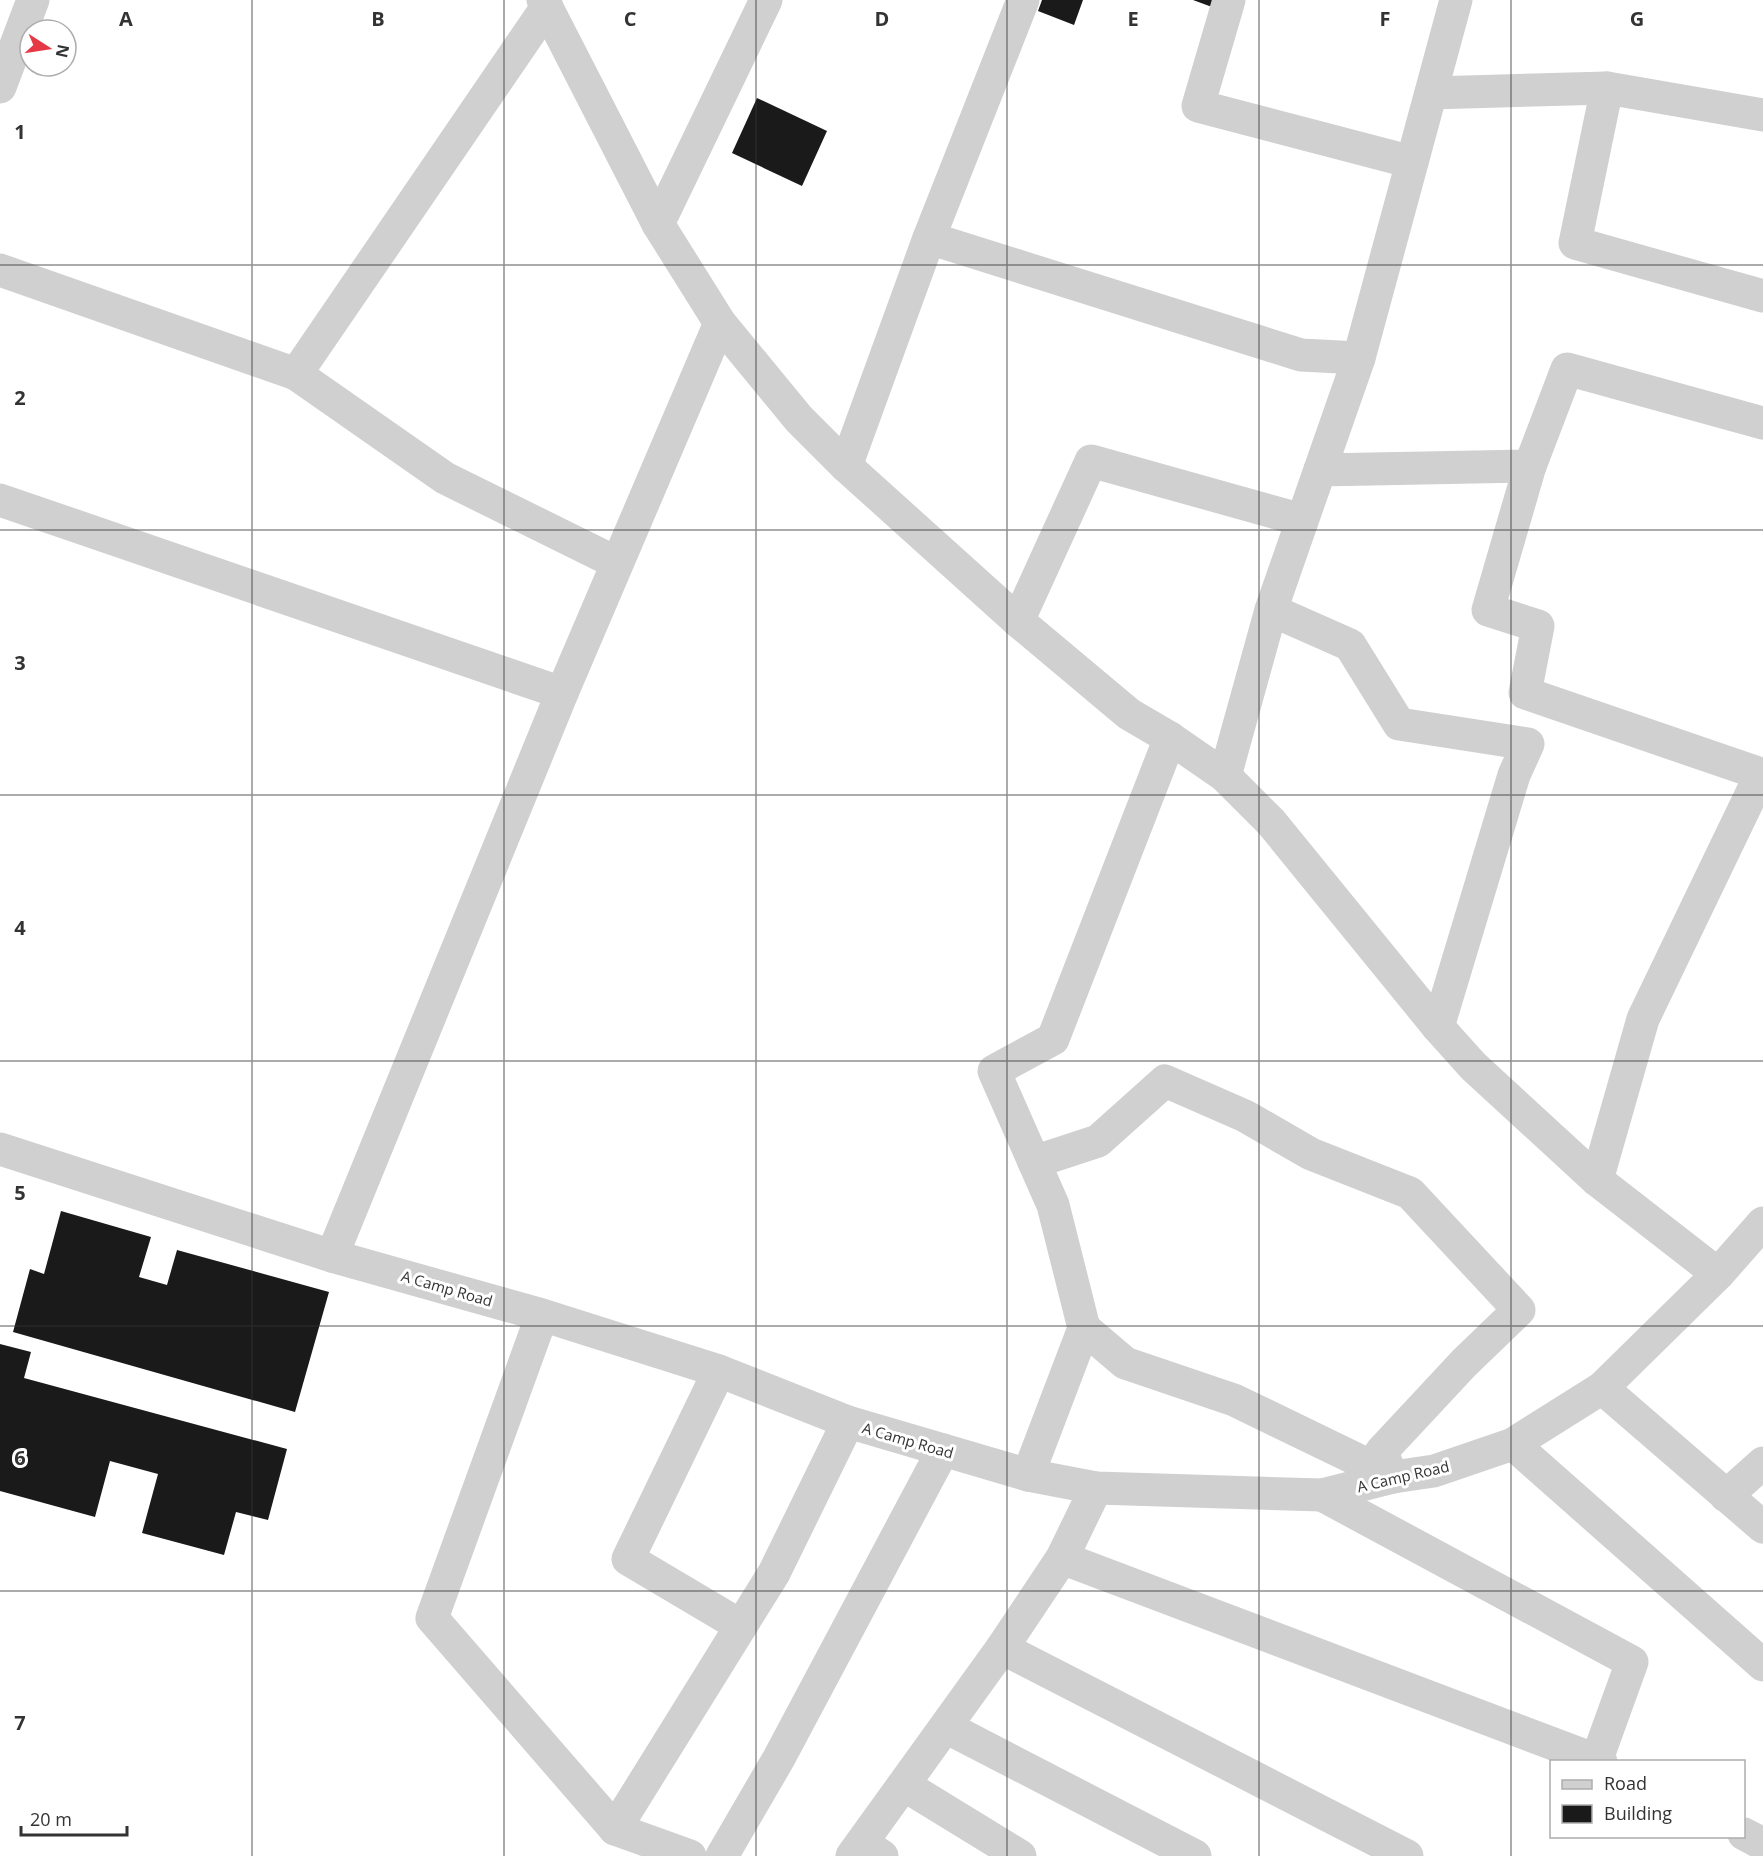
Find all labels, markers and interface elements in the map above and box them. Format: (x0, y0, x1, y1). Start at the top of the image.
text: A (119, 5, 133, 32)
text: B (371, 5, 385, 32)
text: C (624, 5, 637, 32)
text: D (875, 5, 889, 32)
text: E (1127, 5, 1139, 32)
text: F (1380, 5, 1390, 32)
text: G (1630, 5, 1644, 32)
north arrow (18, 18, 78, 78)
text: N (51, 42, 75, 60)
text: 1 (14, 118, 26, 145)
text: 2 (14, 384, 26, 411)
text: 3 (14, 649, 26, 676)
text: 4 (14, 914, 26, 941)
text: 5 (14, 1179, 26, 1206)
street label: A Camp Road (399, 1265, 495, 1311)
street label: A Camp Road (860, 1417, 956, 1463)
text: 6 (14, 1444, 26, 1471)
street label: A Camp Road (1355, 1456, 1451, 1496)
text: 7 (14, 1709, 26, 1736)
legend (1550, 1760, 1745, 1838)
text: Road (1604, 1771, 1647, 1795)
scale bar (21, 1799, 128, 1837)
text: Building (1604, 1801, 1672, 1825)
text: 20 m (30, 1807, 72, 1831)

